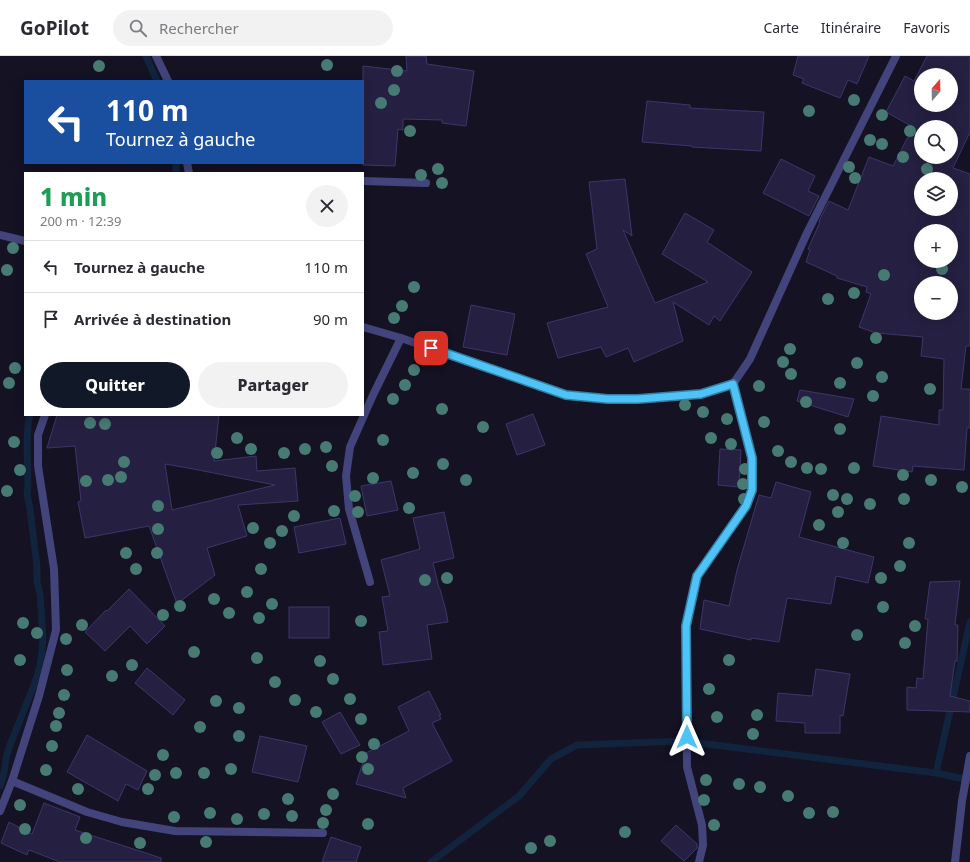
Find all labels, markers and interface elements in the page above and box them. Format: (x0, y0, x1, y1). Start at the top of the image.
search box (113, 10, 393, 46)
text: GoPilot (20, 15, 89, 41)
icon: search (127, 17, 149, 39)
text: Rechercher (159, 18, 239, 38)
text: Carte (763, 18, 799, 37)
text: Itinéraire (821, 18, 881, 37)
text: Favoris (903, 18, 950, 37)
north arrow (914, 68, 958, 112)
map controls (914, 68, 958, 320)
text: 110 m (106, 91, 189, 129)
icon: left (40, 96, 92, 148)
button: search (914, 120, 958, 164)
text: Tournez à gauche (106, 127, 255, 151)
button: layers (914, 172, 958, 216)
text: 1 min (40, 180, 107, 213)
button: close (306, 185, 348, 227)
text: 200 m · 12:39 (40, 212, 121, 230)
button: + (914, 224, 958, 268)
icon: left (40, 256, 62, 278)
text: Tournez à gauche (74, 257, 205, 277)
text: 110 m (304, 257, 348, 277)
button: − (914, 276, 958, 320)
icon: arrive (40, 308, 62, 330)
text: Arrivée à destination (74, 309, 231, 329)
text: 90 m (313, 309, 348, 329)
pin (414, 331, 448, 365)
icon: arrive (420, 337, 442, 359)
button: Quitter (40, 362, 190, 408)
button: Partager (198, 362, 348, 408)
position arrow (666, 716, 708, 758)

